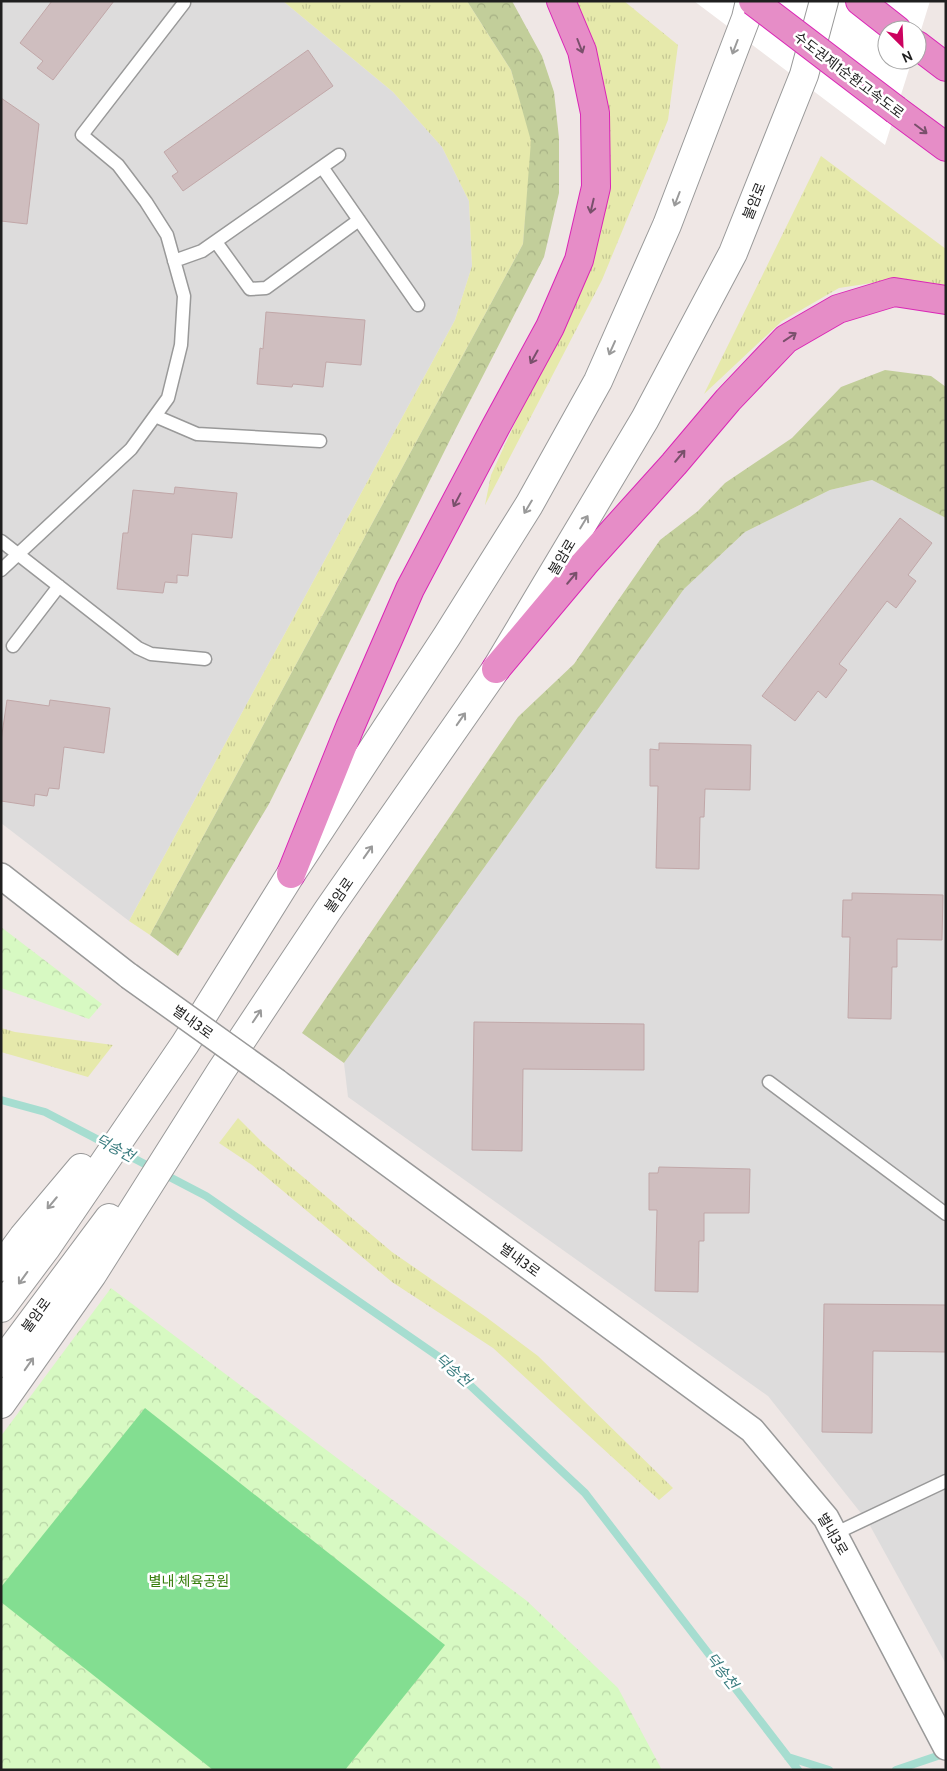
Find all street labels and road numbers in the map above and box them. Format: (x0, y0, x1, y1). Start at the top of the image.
street label: 수도권제1순환고속도로 (790, 28, 908, 122)
street label: 불암로 (738, 180, 770, 222)
street label: 불암로 (544, 536, 580, 578)
street label: 불암로 (321, 874, 358, 916)
street label: 별내3로 (169, 1001, 217, 1043)
street label: 별내3로 (496, 1239, 544, 1281)
street label: 불암로 (17, 1294, 55, 1336)
street label: 별내3로 (814, 1509, 852, 1559)

